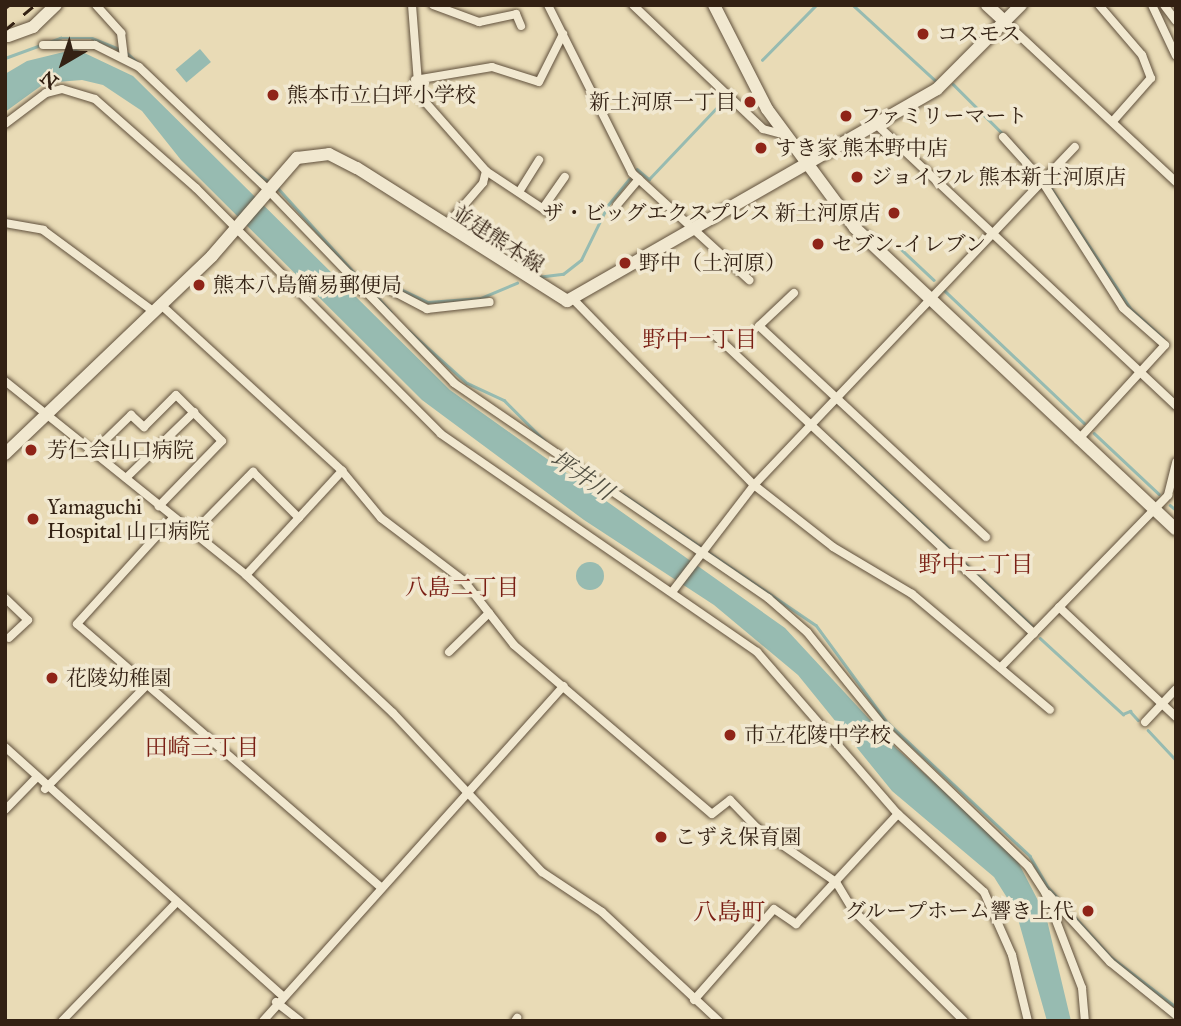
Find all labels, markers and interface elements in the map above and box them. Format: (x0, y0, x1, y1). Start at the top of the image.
place label: コスモス (937, 21, 1021, 47)
marker: コスモス (915, 26, 931, 42)
north arrow (28, 28, 98, 98)
text: N (36, 66, 63, 94)
place label: 熊本市立白坪小学校 (287, 82, 476, 108)
marker: 熊本市立白坪小学校 (265, 87, 281, 103)
place label: 新土河原一丁目 (589, 89, 736, 115)
marker: 新土河原一丁目 (742, 94, 758, 110)
place label: ファミリーマート (860, 103, 1028, 129)
marker: ファミリーマート (838, 108, 854, 124)
place label: すき家 熊本野中店 (775, 135, 948, 161)
marker: すき家 熊本野中店 (753, 140, 769, 156)
place label: ジョイフル 熊本新土河原店 (871, 164, 1128, 190)
marker: ジョイフル 熊本新土河原店 (849, 169, 865, 185)
street label: 並建熊本線 (447, 200, 549, 278)
place label: ザ・ビッグエクスプレス 新土河原店 (539, 200, 880, 226)
marker: ザ・ビッグエクスプレス 新土河原店 (886, 205, 902, 221)
place label: セブン-イレブン (832, 231, 988, 257)
marker: セブン-イレブン (810, 236, 826, 252)
place label: 野中（土河原） (639, 250, 786, 276)
marker: 野中（土河原） (617, 255, 633, 271)
place label: 熊本八島簡易郵便局 (213, 272, 402, 298)
marker: 熊本八島簡易郵便局 (191, 277, 207, 293)
district label: 野中一丁目 (643, 325, 757, 353)
place label: 芳仁会山口病院 (47, 437, 194, 463)
marker: 芳仁会山口病院 (21, 440, 41, 460)
water label: 坪井川 (546, 444, 618, 506)
place label: Yamaguchi Hospital 山口病院 (47, 494, 210, 544)
marker: Yamaguchi Hospital 山口病院 (25, 511, 41, 527)
district label: 野中二丁目 (919, 550, 1033, 578)
district label: 八島二丁目 (405, 573, 519, 601)
place label: 花陵幼稚園 (66, 665, 171, 691)
marker: 花陵幼稚園 (44, 670, 60, 686)
place label: 市立花陵中学校 (744, 722, 891, 748)
marker: 市立花陵中学校 (722, 727, 738, 743)
district label: 田崎三丁目 (145, 733, 259, 761)
place label: こずえ保育園 (675, 824, 801, 850)
marker: こずえ保育園 (653, 829, 669, 845)
place label: グループホーム響き上代 (843, 898, 1074, 924)
district label: 八島町 (693, 899, 765, 927)
marker: グループホーム響き上代 (1080, 903, 1096, 919)

